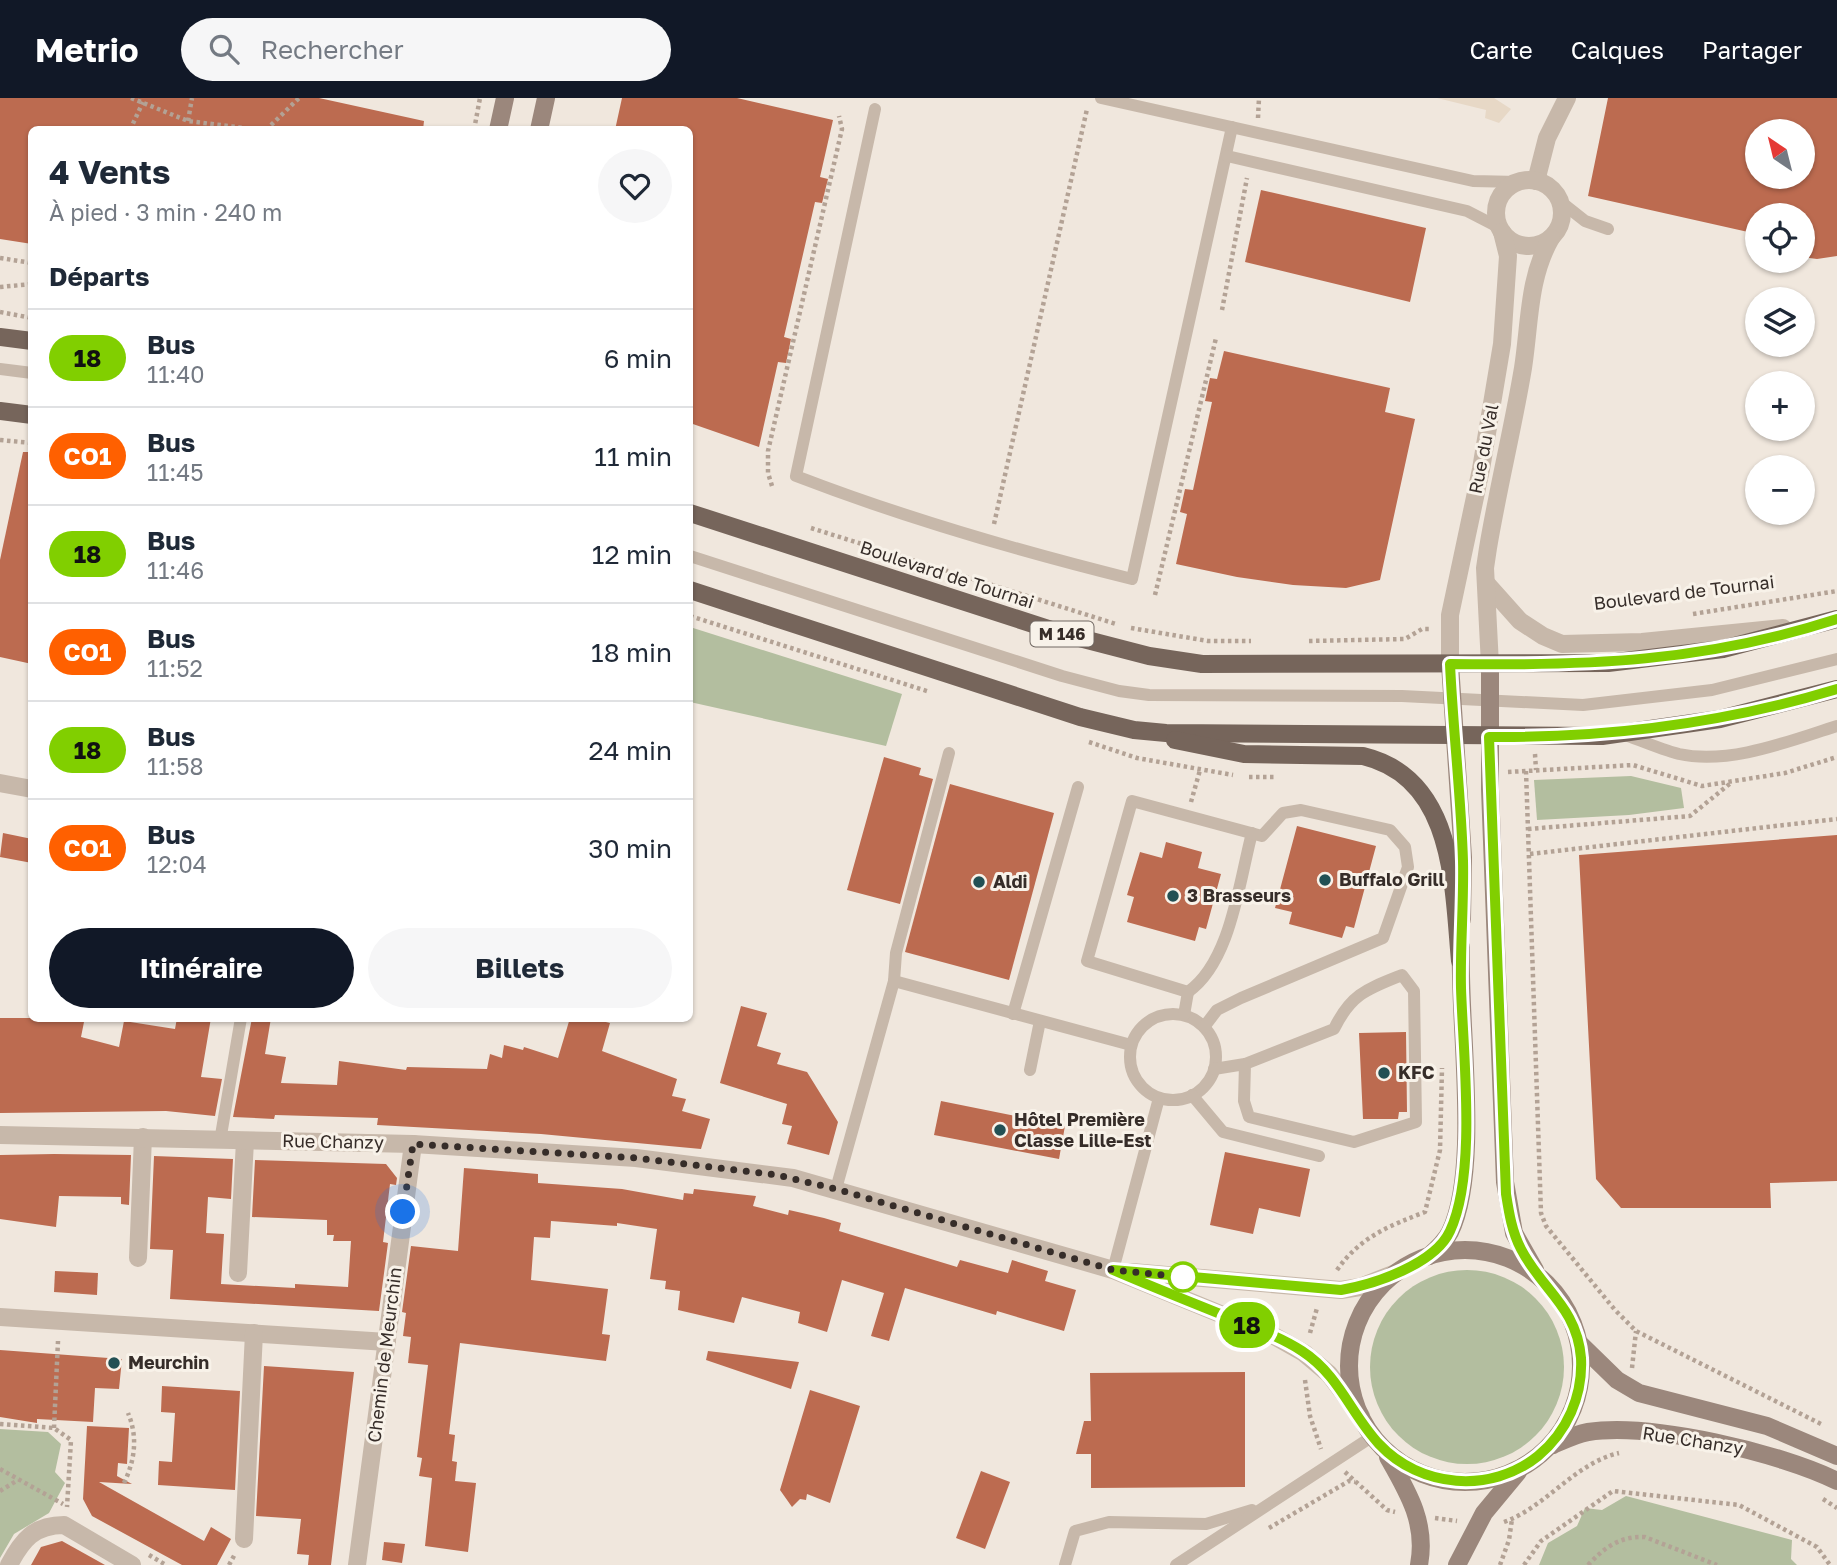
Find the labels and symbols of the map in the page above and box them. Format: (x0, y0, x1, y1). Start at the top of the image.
north arrow (1745, 119, 1815, 189)
street label: Rue du Val (1464, 402, 1503, 496)
street label: Boulevard de Tournai (857, 535, 1037, 613)
street label: Boulevard de Tournai (1592, 570, 1775, 614)
road number: M 146 (1030, 622, 1094, 646)
place label: Buffalo Grill (1339, 868, 1444, 890)
place label: Aldi (993, 870, 1028, 892)
marker: Buffalo Grill (1317, 872, 1333, 888)
marker: Aldi (971, 874, 987, 890)
place label: 3 Brasseurs (1187, 884, 1291, 906)
marker: 3 Brasseurs (1165, 888, 1181, 904)
place label: KFC (1398, 1061, 1435, 1083)
marker: KFC (1376, 1065, 1392, 1081)
place label: Hôtel Première Classe Lille-Est (1014, 1108, 1152, 1151)
marker: Hôtel Première Classe Lille-Est (992, 1122, 1008, 1138)
street label: Rue Chanzy (282, 1129, 384, 1153)
your location (385, 1194, 420, 1229)
unlabelled marker (1168, 1262, 1198, 1292)
street label: Chemin de Meurchin (362, 1266, 406, 1444)
line badge: 18 (1216, 1302, 1278, 1348)
place label: Meurchin (128, 1351, 209, 1373)
marker: Meurchin (106, 1355, 122, 1371)
street label: Rue Chanzy (1641, 1421, 1745, 1459)

